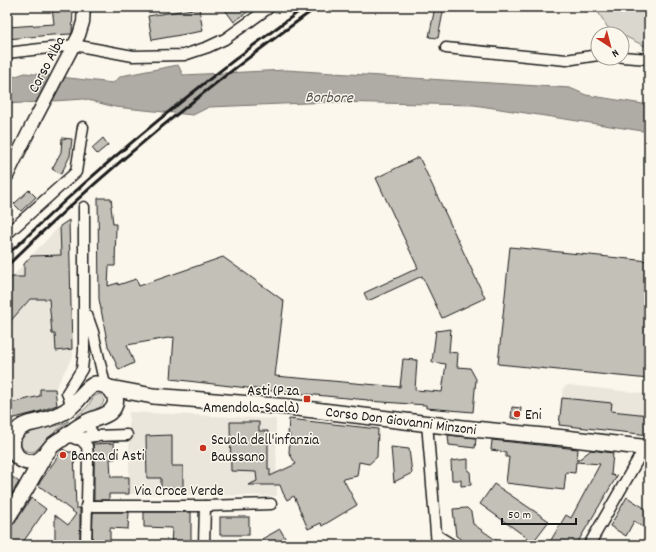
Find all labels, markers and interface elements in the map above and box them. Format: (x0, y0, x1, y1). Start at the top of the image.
north arrow (590, 26, 630, 66)
street label: Corso Alba (24, 32, 72, 97)
text: N (607, 44, 622, 61)
water label: Borbore (305, 87, 354, 110)
place label: Asti (P.za Amendola-Saclà) (203, 381, 300, 420)
marker: Asti (P.za Amendola-Saclà) (302, 394, 312, 404)
street label: Corso Don Giovanni Minzoni (324, 402, 478, 442)
place label: Eni (525, 405, 542, 427)
marker: Eni (512, 409, 522, 419)
place label: Scuola dell'infanzia Baussano (211, 430, 320, 469)
marker: Scuola dell'infanzia Baussano (198, 443, 208, 453)
place label: Banca di Asti (71, 446, 145, 468)
marker: Banca di Asti (58, 450, 68, 460)
street label: Via Croce Verde (134, 481, 224, 503)
scale bar (502, 500, 576, 526)
text: 50 m (508, 507, 531, 524)

